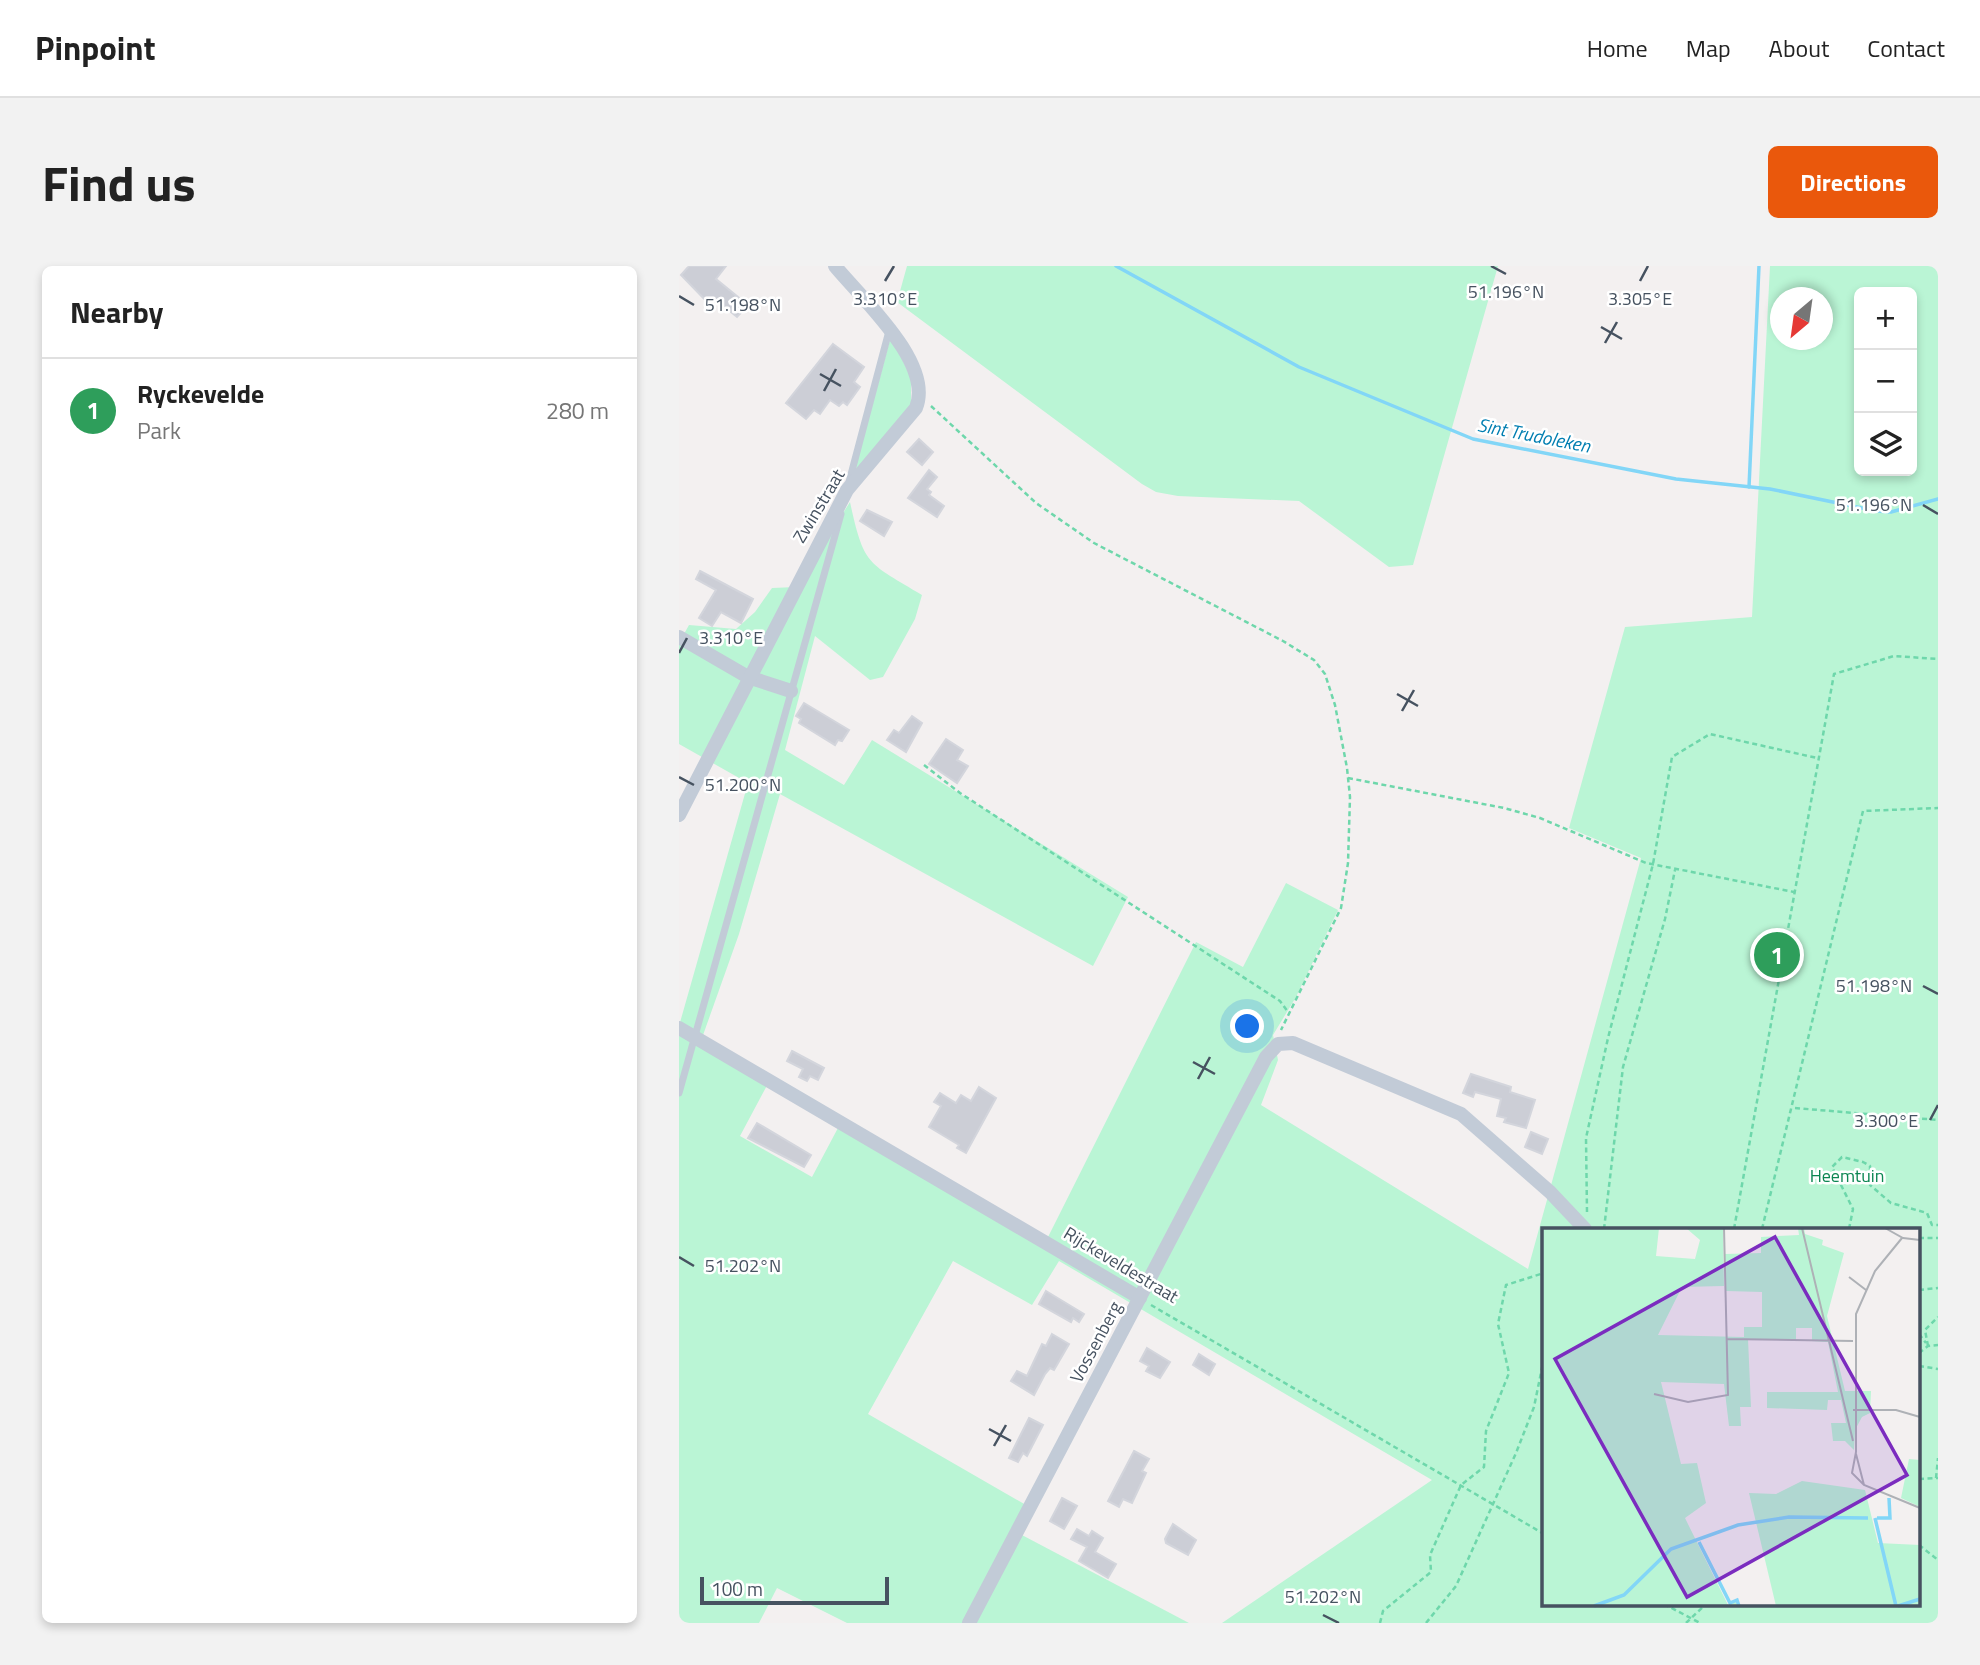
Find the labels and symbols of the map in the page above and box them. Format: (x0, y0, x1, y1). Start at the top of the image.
text: 51.196°N (1468, 278, 1544, 305)
text: 3.310°E (853, 285, 917, 312)
text: 3.305°E (1608, 285, 1672, 312)
north arrow (1770, 287, 1833, 350)
text: 51.198°N (705, 291, 781, 318)
water label: Sint Trudoleken (1475, 409, 1593, 460)
street label: Zwinstraat (786, 463, 852, 548)
text: 51.196°N (1836, 491, 1912, 518)
text: 3.310°E (699, 624, 763, 651)
text: 51.200°N (705, 771, 781, 798)
pin: 1 (1754, 929, 1800, 981)
text: 51.198°N (1836, 972, 1912, 999)
your location (1230, 1009, 1264, 1043)
text: 3.300°E (1854, 1107, 1918, 1134)
park label: Heemtuin (1810, 1162, 1884, 1189)
street label: Rijckeveldestraat (1059, 1220, 1184, 1310)
inset map (1542, 1228, 1920, 1606)
text: 51.202°N (705, 1252, 781, 1279)
street label: Vossenberg (1063, 1296, 1128, 1387)
scale bar (700, 1574, 889, 1606)
text: 51.202°N (1285, 1583, 1361, 1610)

